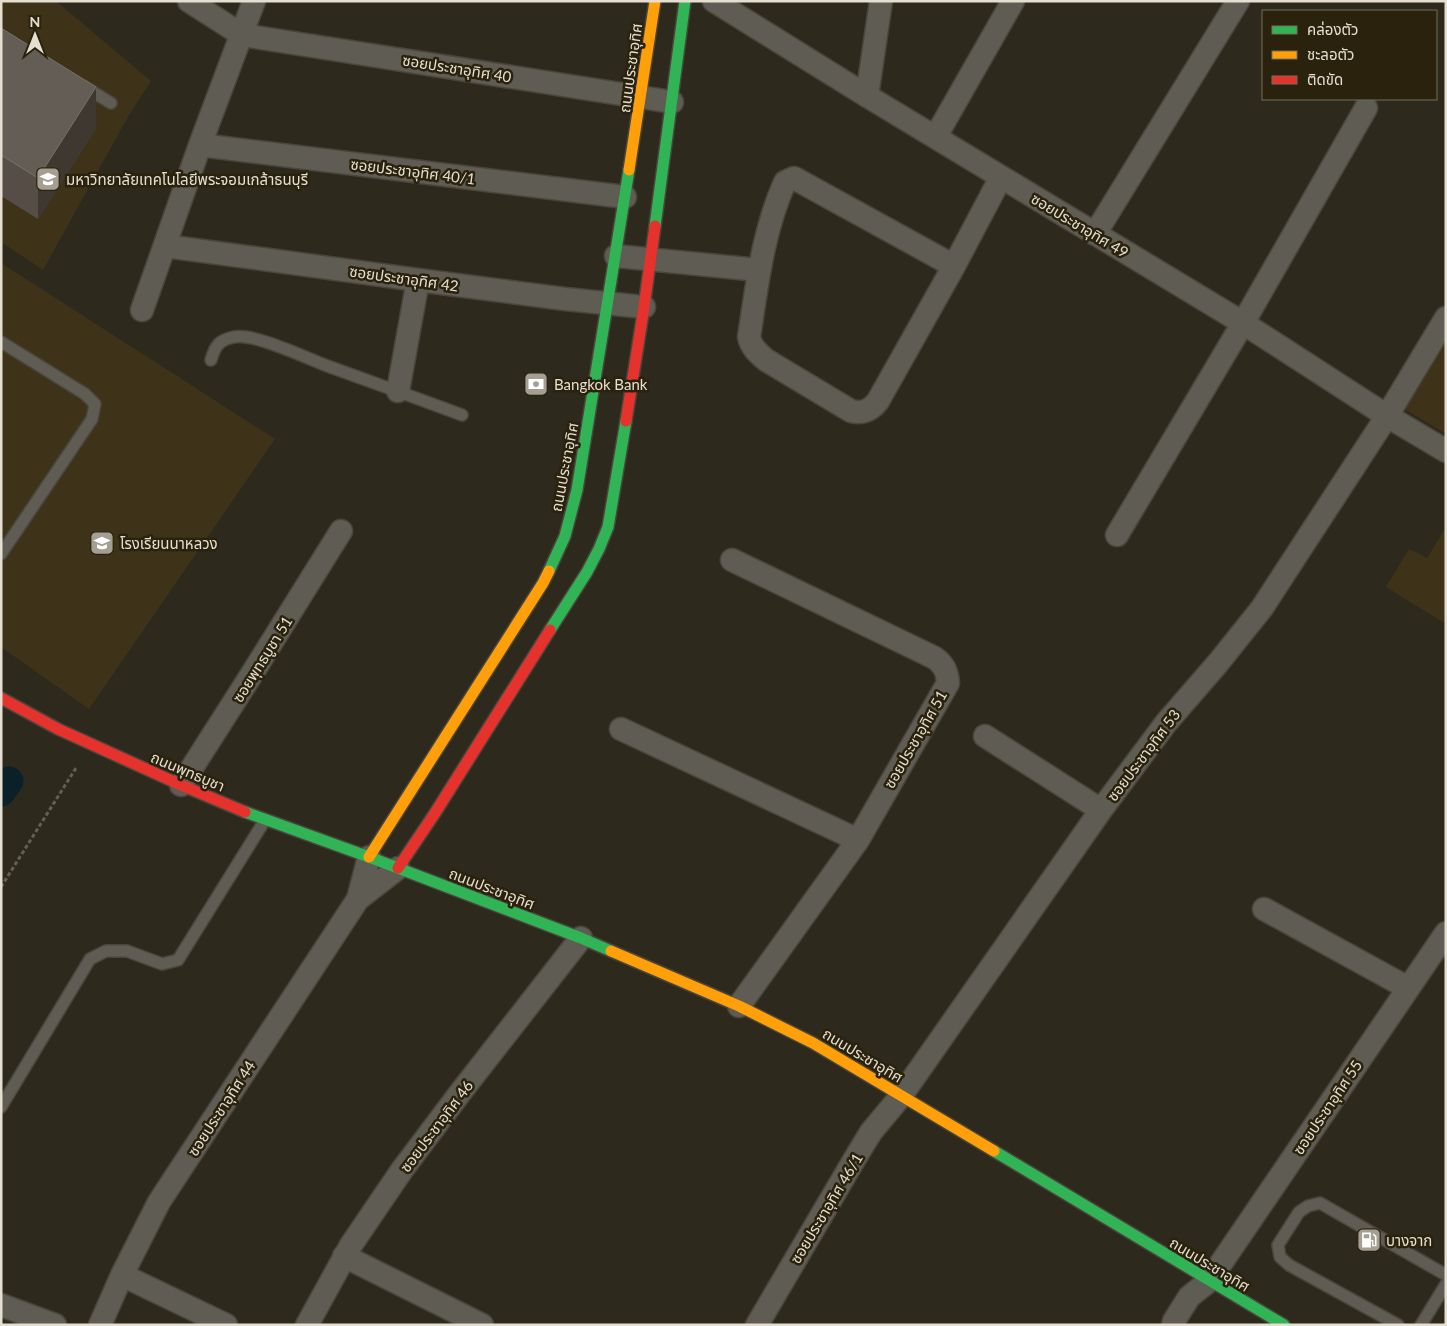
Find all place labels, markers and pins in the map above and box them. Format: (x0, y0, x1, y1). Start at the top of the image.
school or university icon: มหาวิทยาลัยเทคโนโลยีพระจอมเกล้าธนบุรี (35, 166, 61, 192)
place label: มหาวิทยาลัยเทคโนโลยีพระจอมเกล้าธนบุรี (66, 170, 308, 189)
bank icon: Bangkok Bank (523, 371, 549, 397)
place label: Bangkok Bank (554, 375, 648, 393)
school or university icon: โรงเรียนนาหลวง (89, 530, 115, 556)
place label: โรงเรียนนาหลวง (120, 534, 218, 552)
fuel station icon: บางจาก (1356, 1227, 1382, 1253)
place label: บางจาก (1386, 1231, 1432, 1249)

